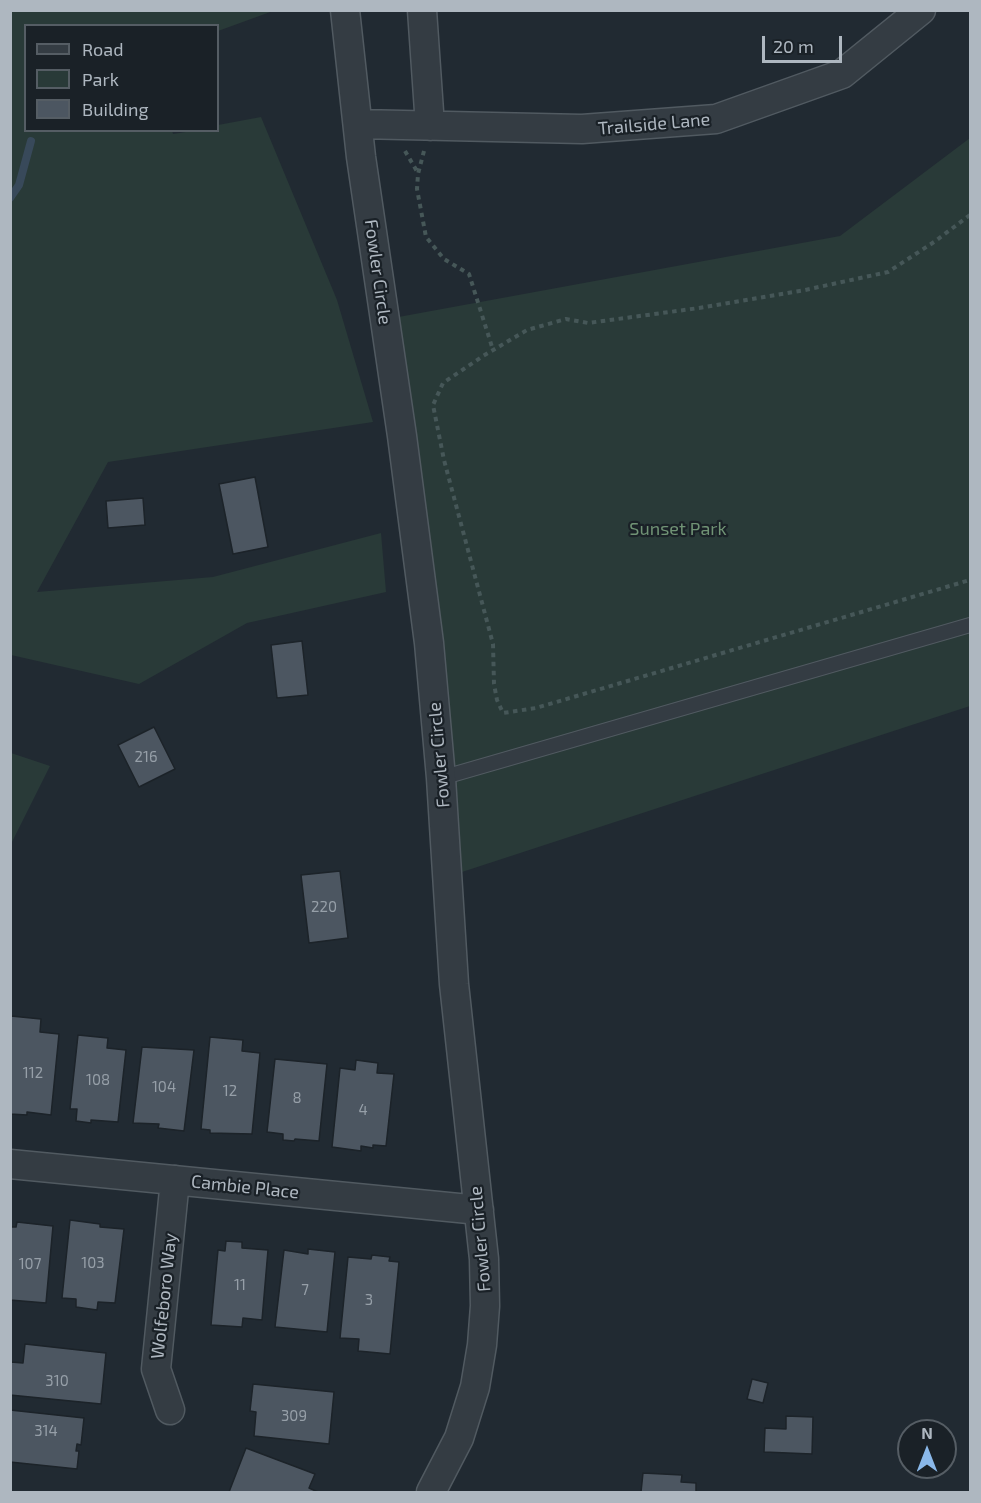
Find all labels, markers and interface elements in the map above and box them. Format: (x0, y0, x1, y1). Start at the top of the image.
legend (24, 24, 219, 132)
scale bar (765, 24, 844, 62)
text: 20 m (773, 35, 814, 57)
text: Road (82, 38, 123, 60)
text: Park (82, 68, 119, 90)
text: Building (82, 98, 149, 120)
street label: Trailside Lane (597, 108, 711, 140)
street label: Fowler Circle (360, 218, 396, 326)
park label: Sunset Park (629, 518, 727, 540)
street label: Fowler Circle (424, 701, 454, 809)
house number: 216 (135, 748, 157, 766)
house number: 220 (311, 898, 337, 916)
house number: 112 (23, 1064, 43, 1082)
house number: 108 (86, 1071, 110, 1089)
house number: 104 (152, 1078, 176, 1096)
house number: 12 (223, 1082, 237, 1100)
house number: 8 (292, 1089, 302, 1107)
house number: 4 (358, 1101, 368, 1119)
street label: Cambie Place (190, 1171, 300, 1203)
street label: Fowler Circle (465, 1185, 495, 1293)
street label: Wolfeboro Way (147, 1232, 181, 1360)
house number: 103 (81, 1254, 105, 1272)
house number: 107 (19, 1255, 41, 1273)
house number: 11 (234, 1276, 246, 1294)
house number: 7 (301, 1281, 309, 1299)
house number: 3 (365, 1291, 373, 1309)
house number: 310 (45, 1372, 69, 1390)
house number: 309 (281, 1407, 307, 1425)
north arrow (897, 1419, 957, 1479)
house number: 314 (34, 1422, 58, 1440)
text: N (921, 1423, 933, 1442)

